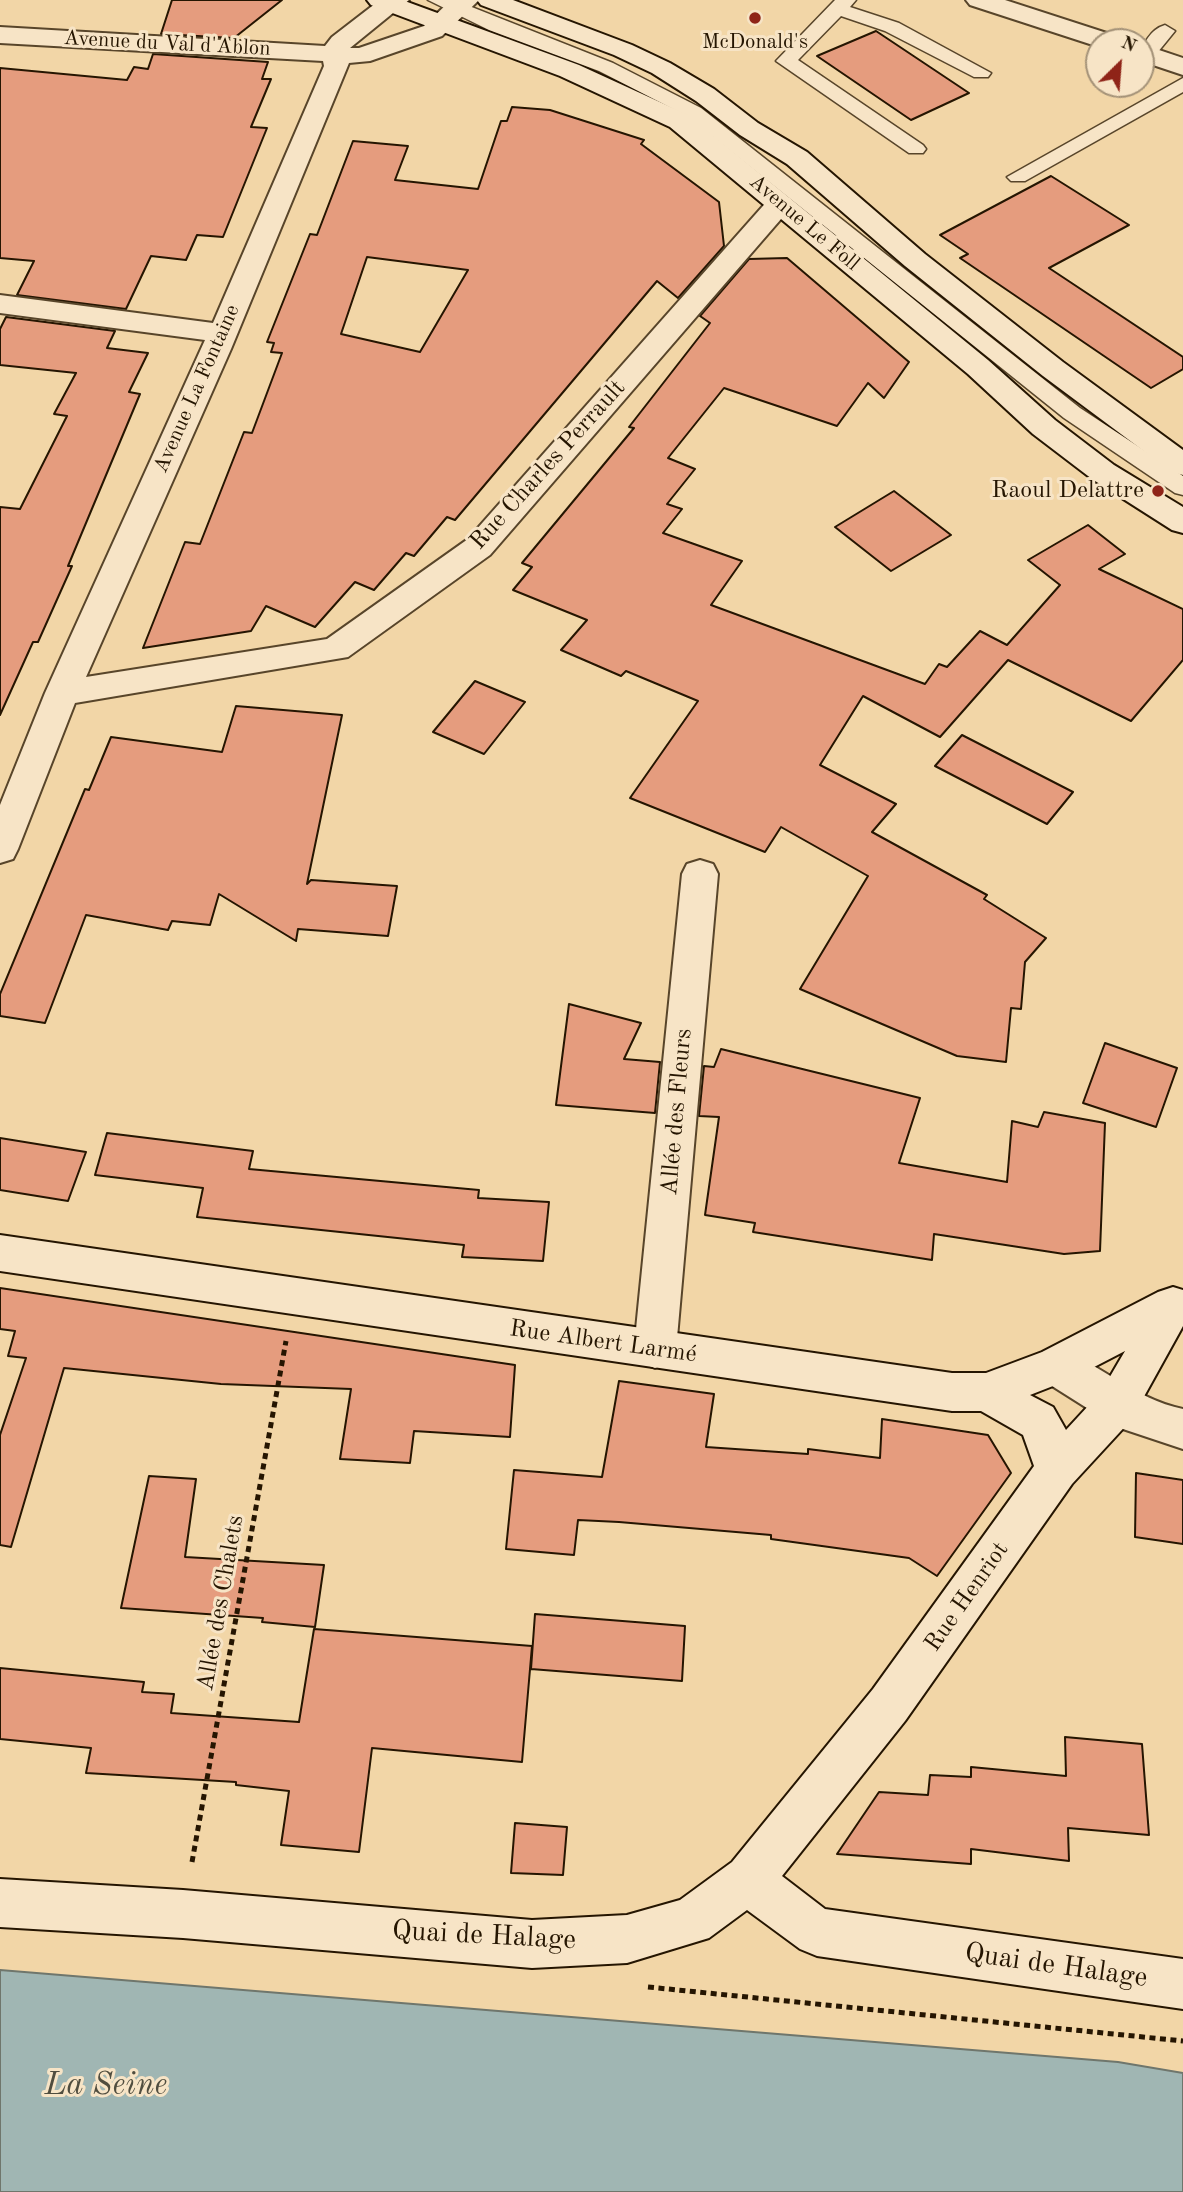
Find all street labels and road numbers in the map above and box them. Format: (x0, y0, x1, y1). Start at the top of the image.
street label: Avenue du Val d'Ablon (63, 26, 271, 62)
street label: Avenue Le Foll (744, 169, 864, 277)
street label: Avenue La Fontaine (149, 301, 245, 477)
street label: Rue Charles Perrault (464, 374, 632, 556)
street label: Allée des Fleurs (655, 1027, 699, 1197)
street label: Rue Albert Larmé (508, 1315, 698, 1369)
street label: Allée des Chalets (191, 1513, 251, 1693)
street label: Rue Henriot (919, 1537, 1015, 1657)
street label: Quai de Halage (391, 1914, 577, 1958)
street label: Quai de Halage (962, 1937, 1150, 1995)

